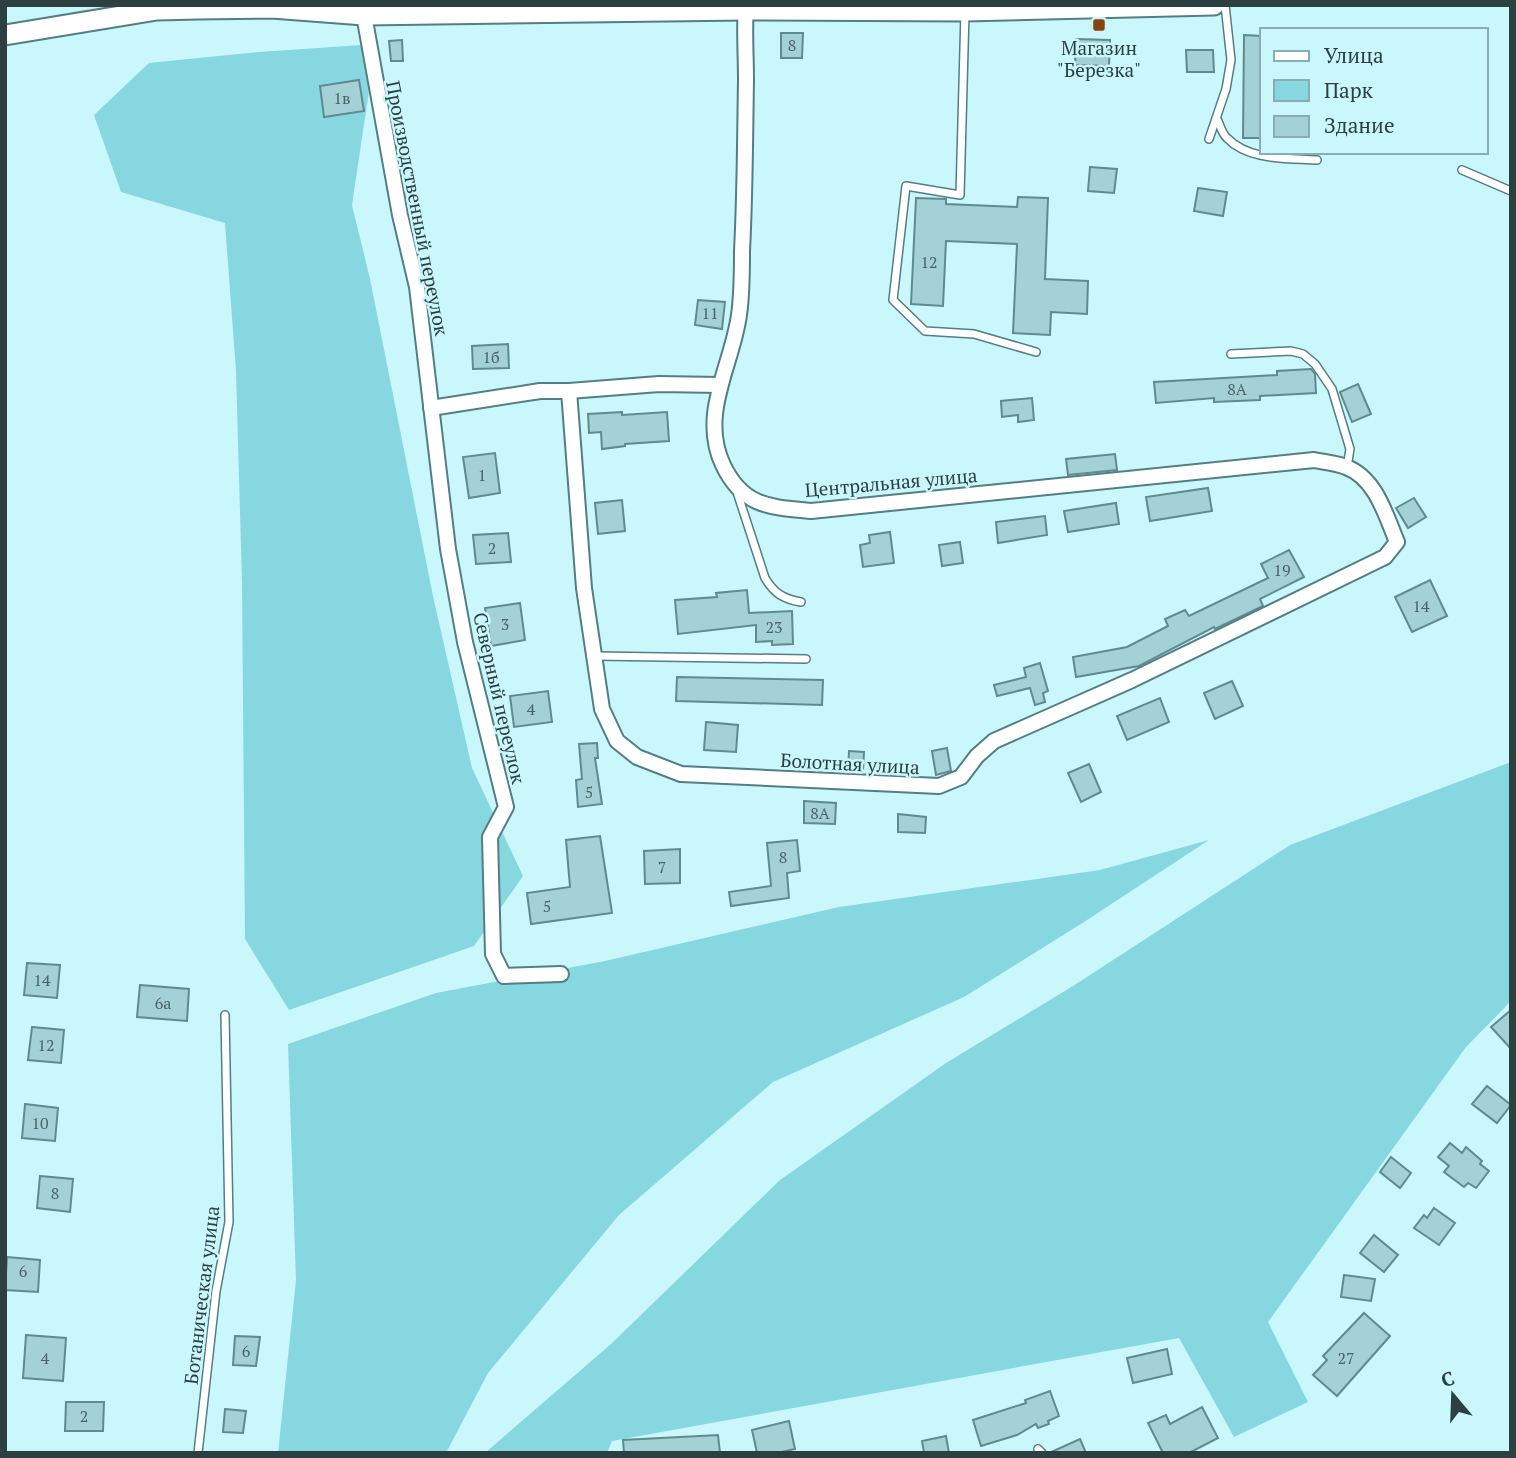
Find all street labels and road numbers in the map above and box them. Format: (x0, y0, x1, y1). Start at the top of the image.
street label: Производственный переулок (381, 78, 455, 338)
street label: Центральная улица (804, 462, 979, 502)
street label: Северный переулок (468, 610, 532, 787)
street label: Болотная улица (780, 747, 921, 779)
street label: Ботаническая улица (178, 1204, 224, 1386)

